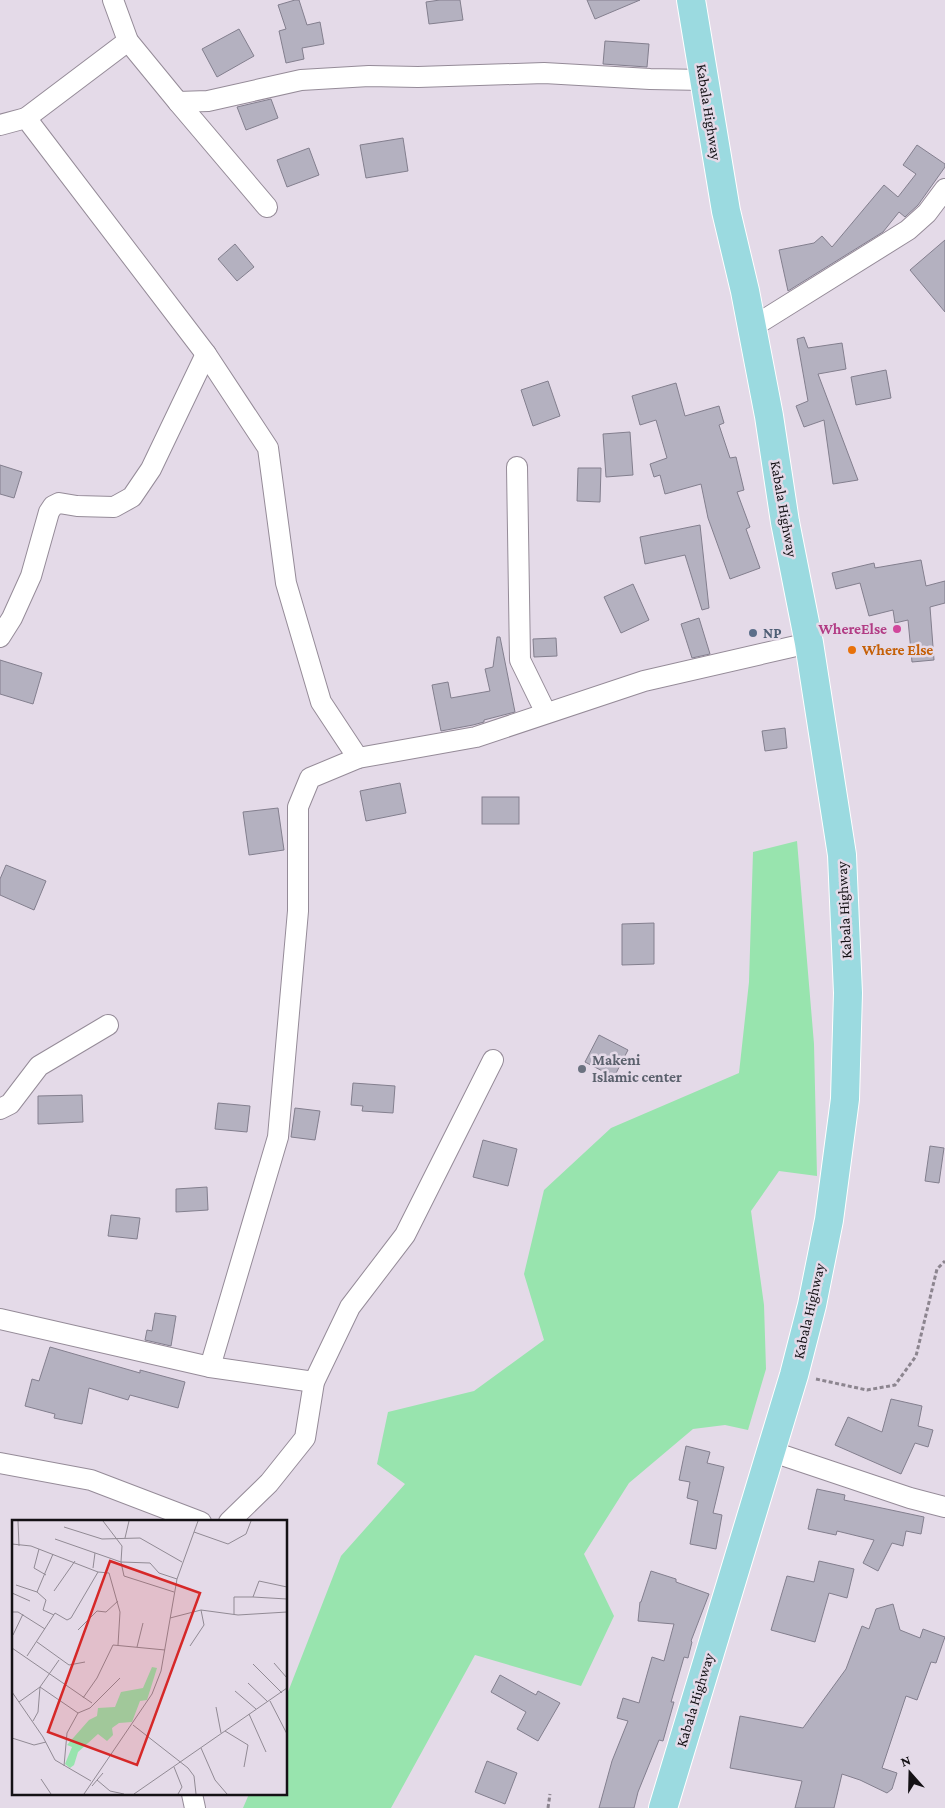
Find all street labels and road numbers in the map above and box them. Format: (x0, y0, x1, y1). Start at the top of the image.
street label: Kabala Highway (692, 63, 725, 162)
street label: Kabala Highway (767, 460, 800, 559)
street label: Kabala Highway (833, 861, 856, 959)
street label: Kabala Highway (790, 1262, 829, 1361)
street label: Kabala Highway (673, 1651, 718, 1749)

